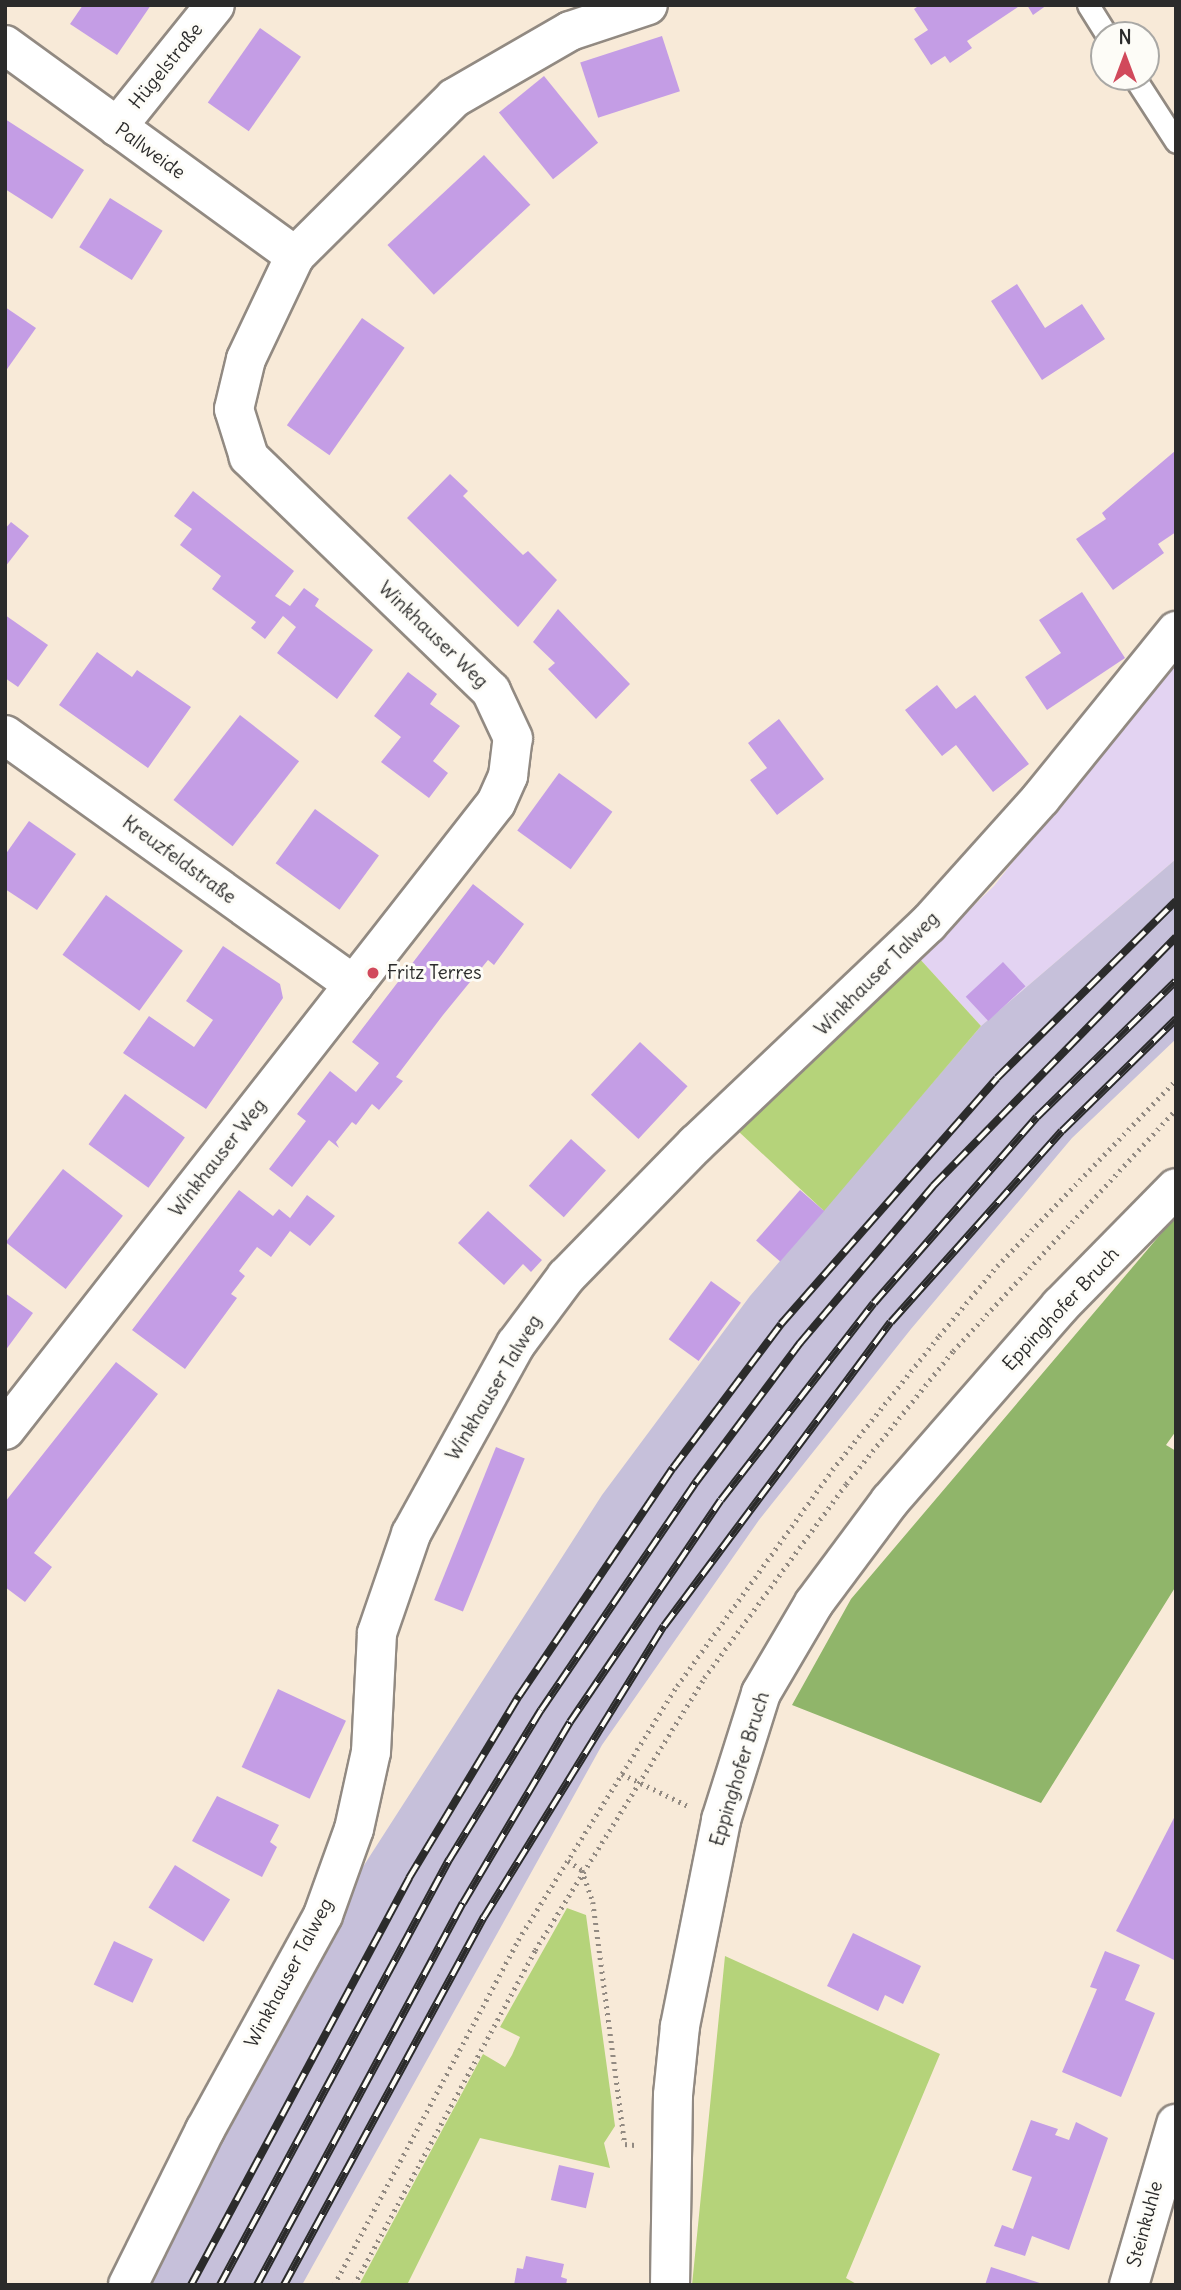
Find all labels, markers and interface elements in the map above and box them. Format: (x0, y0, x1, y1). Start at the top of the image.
street label: Hügelstraße (124, 19, 208, 113)
north arrow (1090, 21, 1160, 91)
text: N (1118, 25, 1132, 49)
street label: Pallweide (111, 118, 189, 184)
street label: Winkhauser Weg (373, 577, 493, 693)
street label: Kreuzfeldstraße (118, 811, 240, 909)
street label: Winkhauser Talweg (810, 907, 944, 1041)
place label: Fritz Terres (387, 962, 482, 984)
marker: Fritz Terres (365, 965, 381, 981)
street label: Winkhauser Weg (165, 1094, 271, 1222)
street label: Eppinghofer Bruch (998, 1243, 1124, 1375)
street label: Winkhauser Talweg (442, 1311, 546, 1465)
street label: Eppinghofer Bruch (706, 1689, 774, 1849)
street label: Winkhauser Talweg (240, 1894, 338, 2052)
street label: Steinkuhle (1123, 2178, 1167, 2270)

